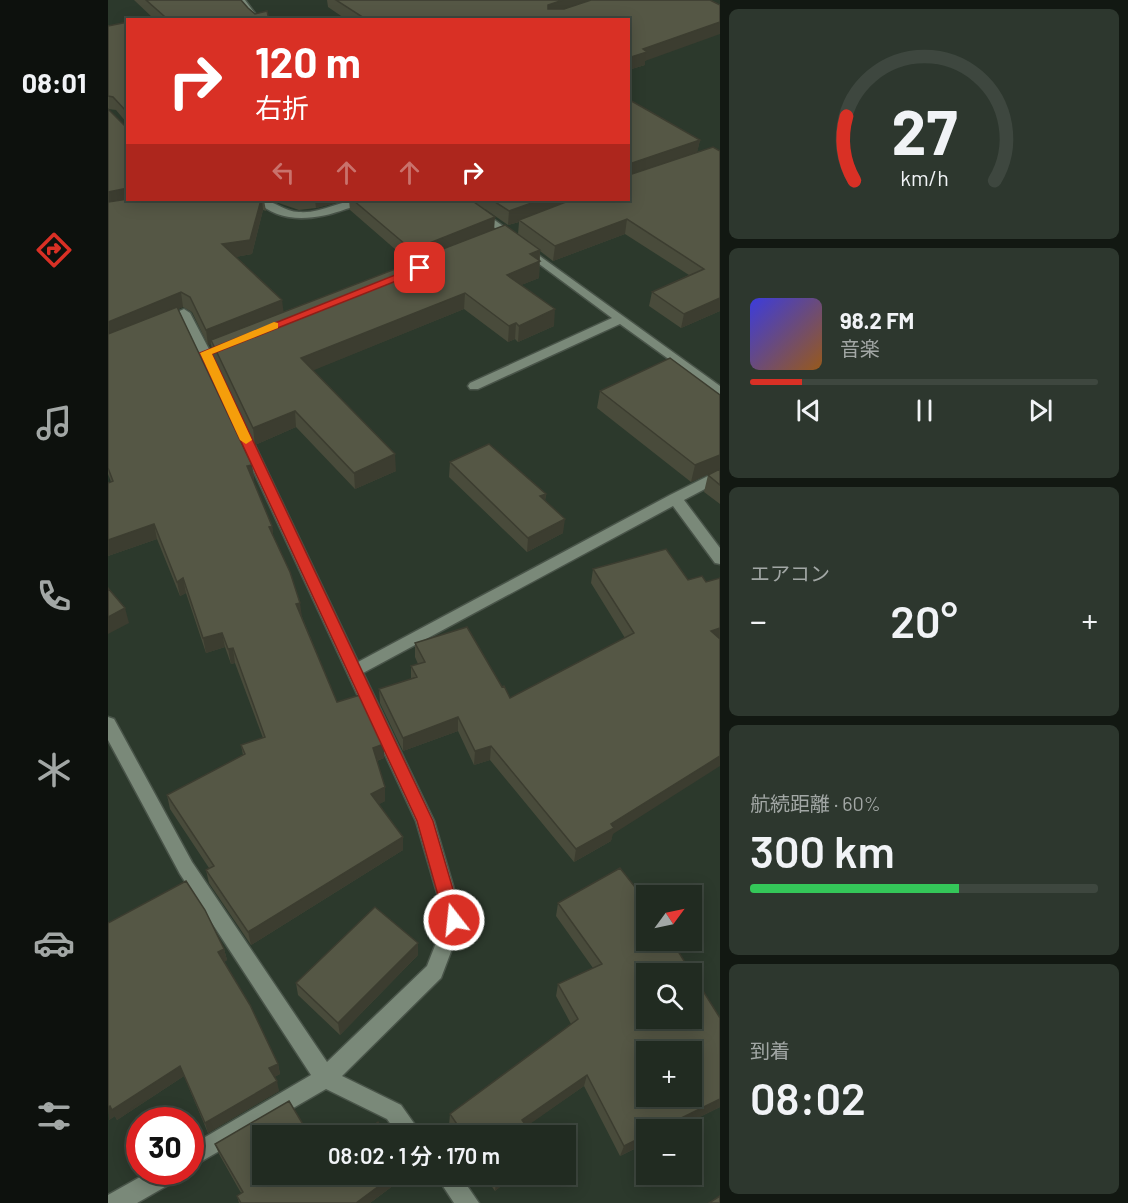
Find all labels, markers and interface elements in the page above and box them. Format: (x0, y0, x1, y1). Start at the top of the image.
text: 120 m (255, 36, 361, 86)
icon: right (156, 42, 234, 120)
text: 08:01 (22, 66, 86, 98)
text: 右折 (255, 91, 309, 123)
text: 27 (891, 93, 957, 167)
icon: left (267, 156, 300, 189)
icon: ahead (330, 156, 363, 189)
icon: ahead (393, 156, 426, 189)
icon: right (456, 156, 489, 189)
text: km/h (900, 165, 948, 190)
icon: directions (33, 229, 75, 271)
pin (394, 242, 445, 293)
icon: arrive (403, 251, 436, 284)
text: 98.2 FM (840, 307, 914, 333)
text: 音楽 (840, 336, 880, 360)
icon: previous (792, 394, 825, 427)
icon: pause (908, 394, 941, 427)
icon: next (1024, 394, 1057, 427)
icon: music (33, 402, 75, 444)
text: エアコン (750, 561, 830, 585)
icon: phone (33, 575, 75, 617)
text: 20° (890, 593, 958, 647)
text: − (750, 600, 767, 640)
text: + (1082, 600, 1098, 640)
icon: climate (33, 749, 75, 791)
text: 航続距離 · 60% (750, 791, 881, 815)
text: 300 km (750, 823, 895, 877)
north arrow (636, 885, 702, 951)
map controls (636, 885, 702, 1185)
position arrow (422, 888, 486, 952)
icon: car (33, 922, 75, 964)
button: search (636, 963, 702, 1029)
text: 到着 (750, 1038, 790, 1062)
button: + (636, 1041, 702, 1107)
text: 08:02 (750, 1070, 866, 1124)
icon: filters (33, 1095, 75, 1137)
speed limit sign: 30 (126, 1107, 204, 1185)
button: − (636, 1119, 702, 1185)
text: 08:02 · 1 分 · 170 m (328, 1142, 500, 1168)

